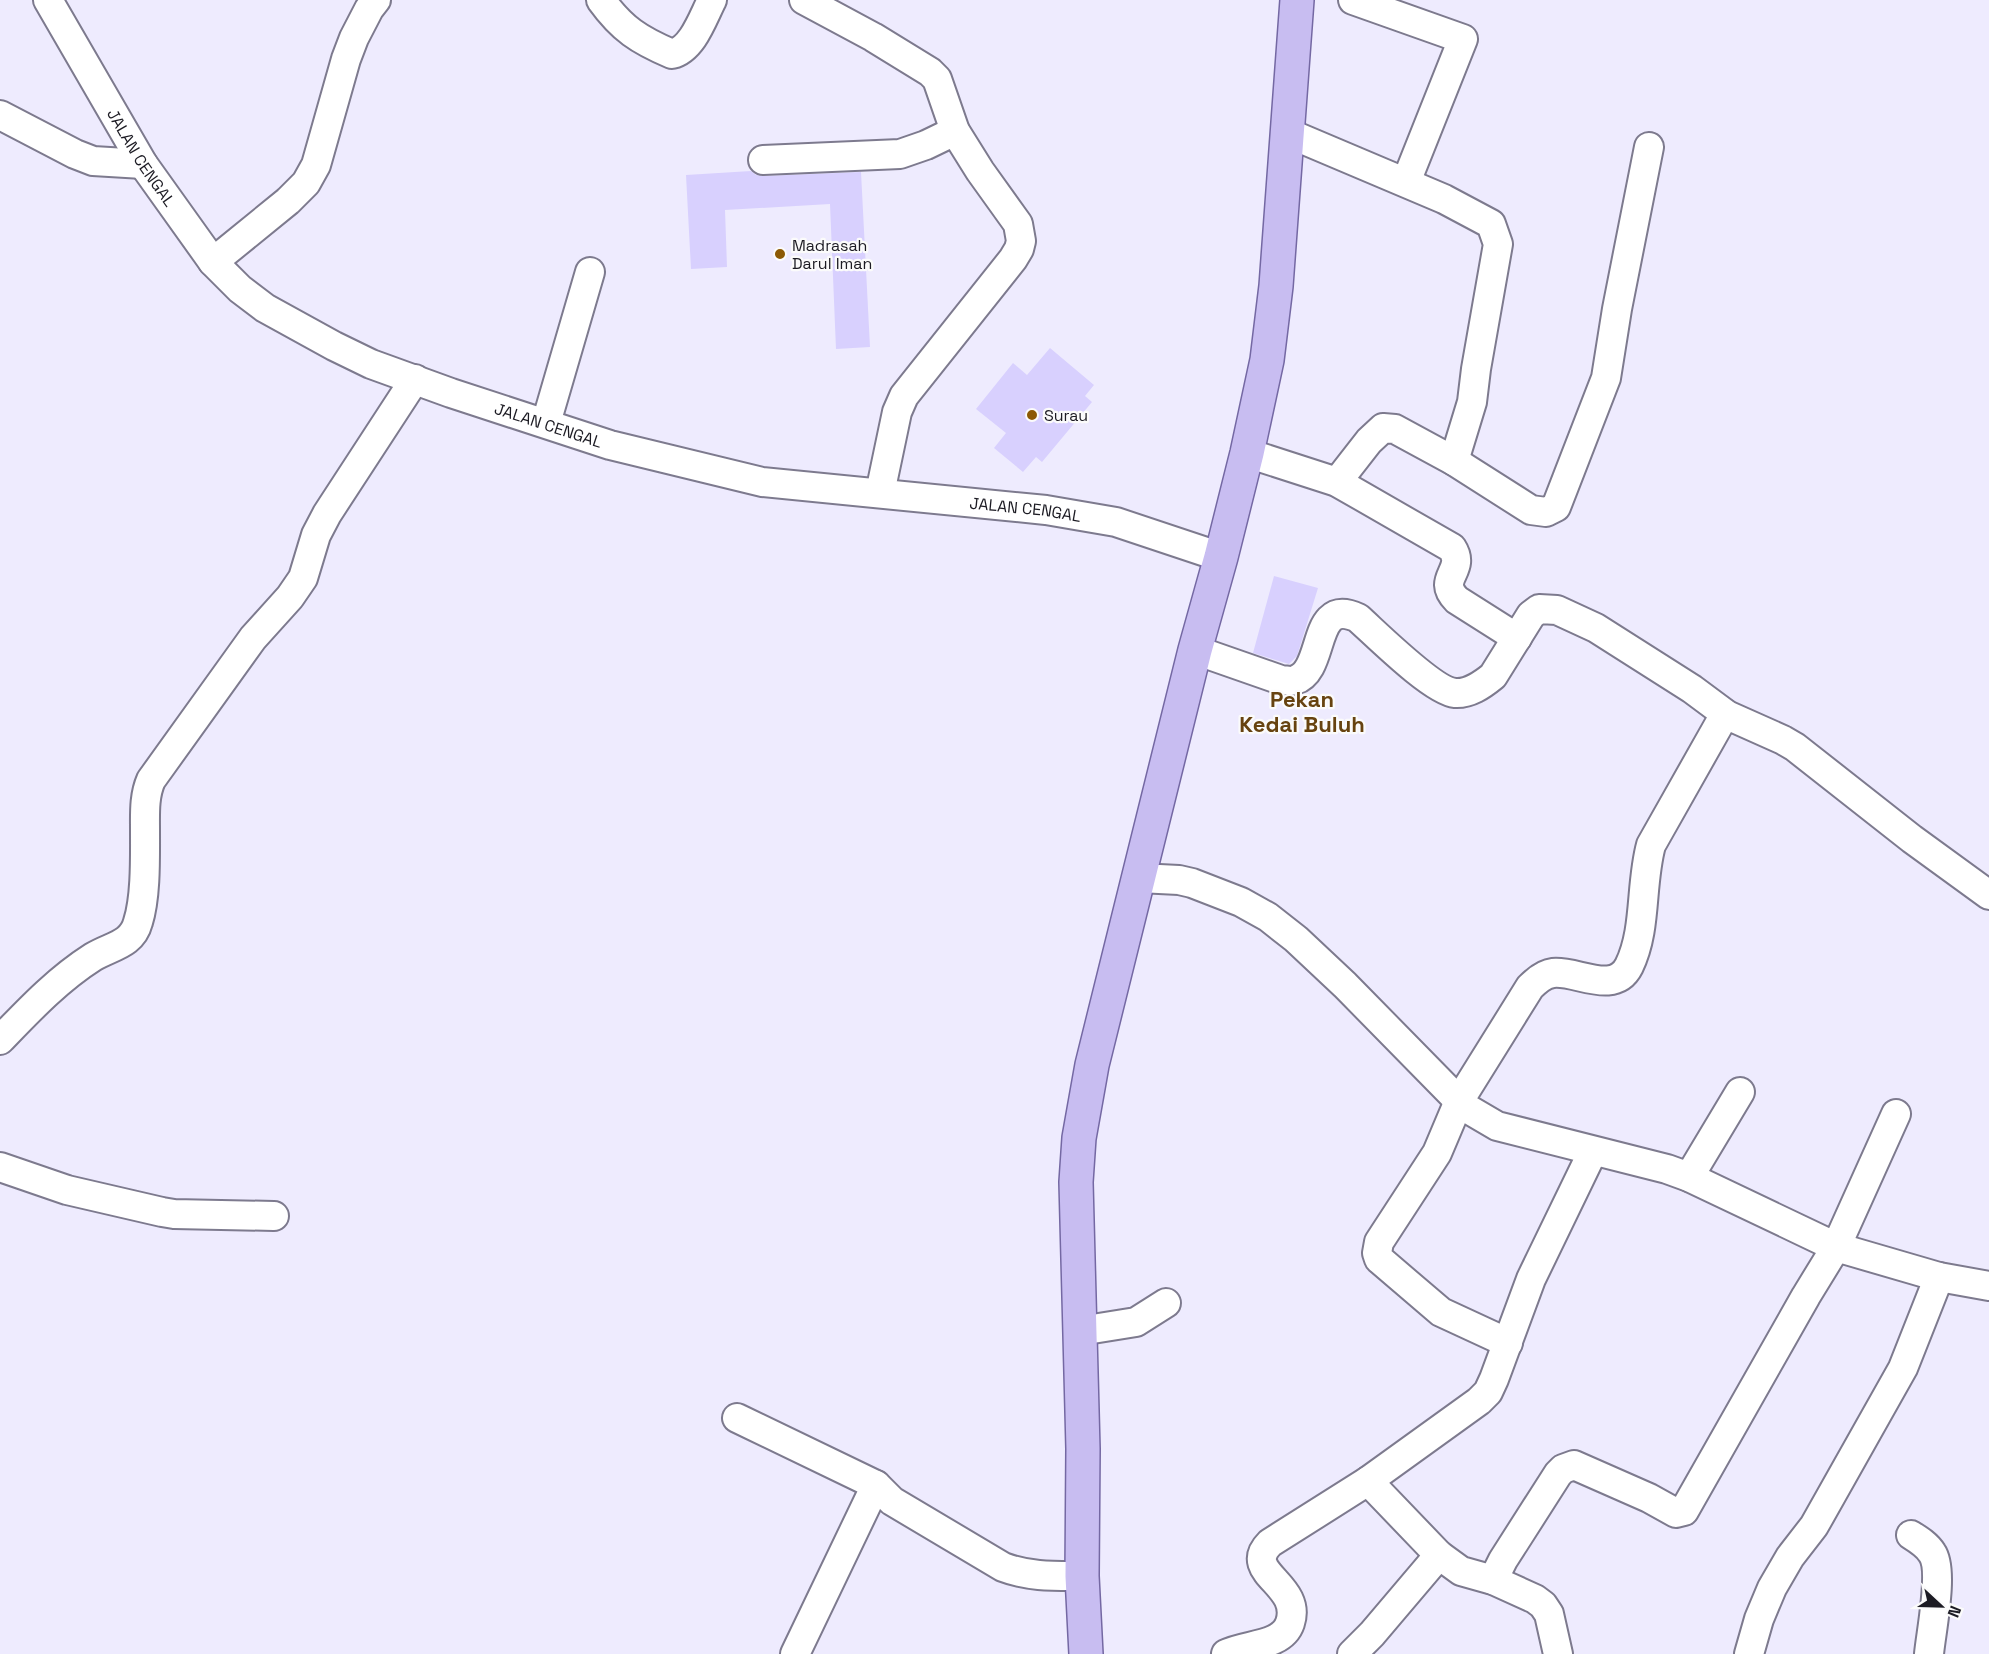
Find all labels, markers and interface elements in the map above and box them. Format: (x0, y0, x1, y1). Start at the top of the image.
street label: JALAN CENGAL (103, 105, 180, 211)
place label: Madrasah Darul Iman (792, 235, 872, 274)
marker: Madrasah Darul Iman (773, 247, 787, 261)
street label: JALAN CENGAL (492, 397, 605, 452)
place label: Surau (1044, 405, 1088, 426)
marker: Surau (1025, 408, 1039, 422)
street label: JALAN CENGAL (969, 492, 1083, 526)
district label: Pekan Kedai Buluh (1239, 685, 1365, 738)
north arrow (1911, 1576, 1971, 1636)
text: N (1943, 1603, 1966, 1620)

